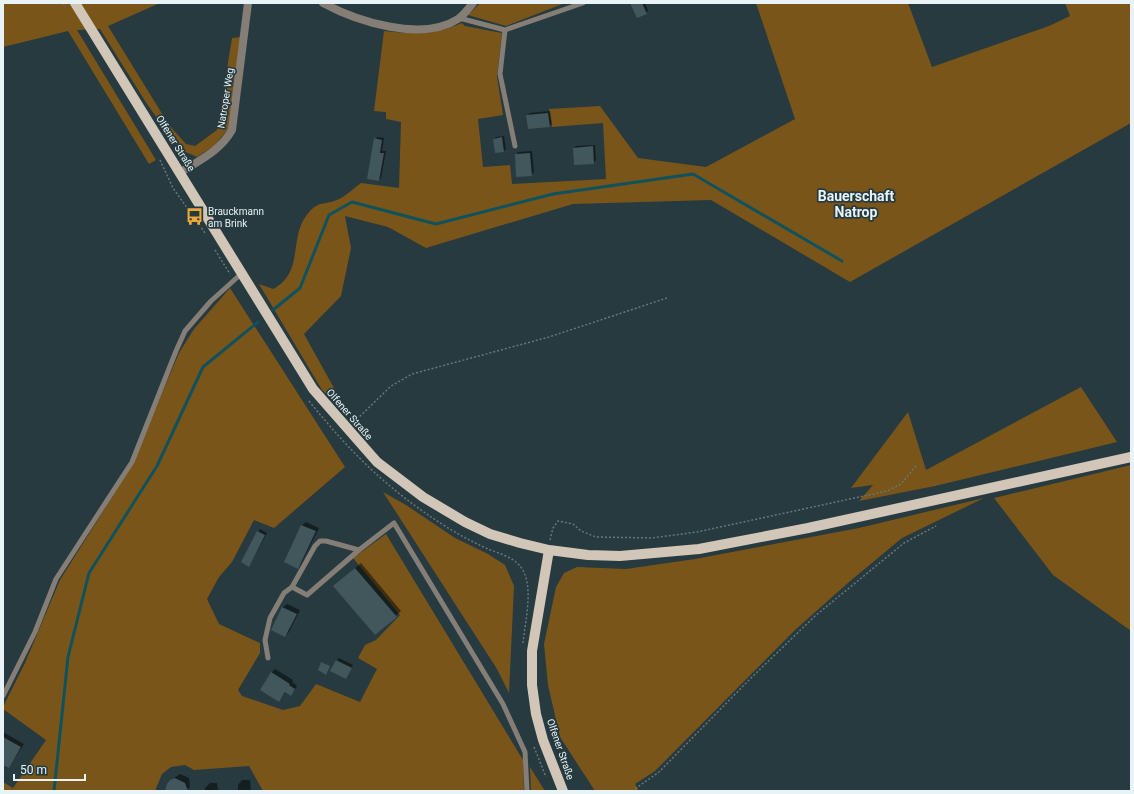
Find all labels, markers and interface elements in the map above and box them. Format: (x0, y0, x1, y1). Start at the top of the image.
street label: Natroper Weg (215, 67, 236, 129)
street label: Olfener Straße (154, 113, 197, 173)
district label: Bauerschaft Natrop (818, 188, 895, 220)
place label: Brauckmann am Brink (208, 206, 264, 229)
bus stop icon: Brauckmann am Brink (185, 207, 205, 227)
street label: Olfener Straße (325, 387, 375, 442)
street label: Olfener Straße (545, 717, 576, 781)
scale bar (14, 756, 85, 782)
text: 50 m (20, 763, 47, 777)

